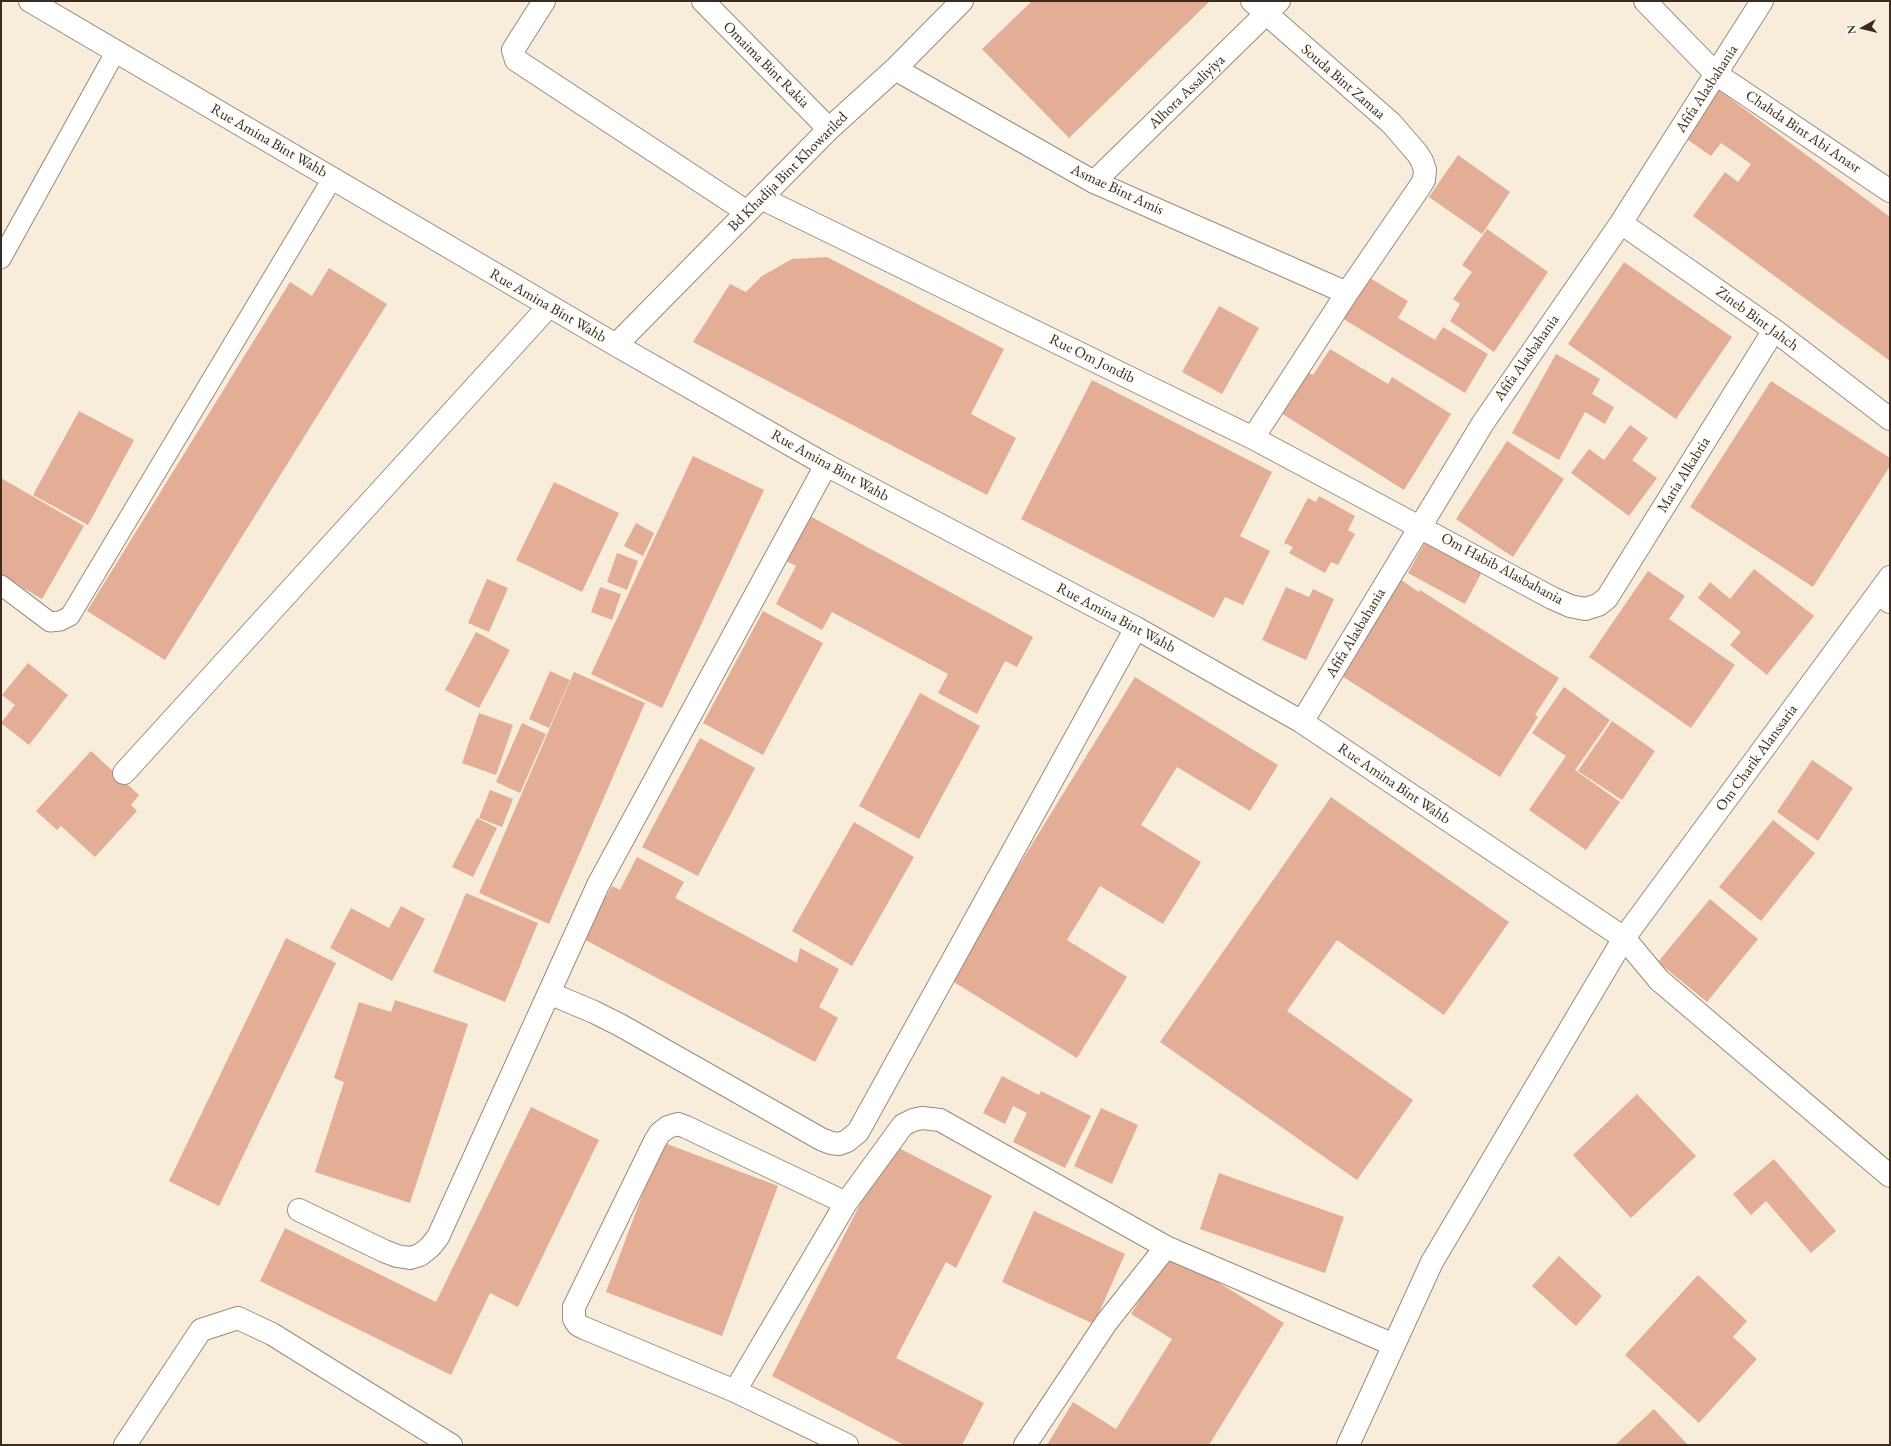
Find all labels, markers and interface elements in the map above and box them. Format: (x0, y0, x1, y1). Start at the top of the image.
north arrow (1843, 8, 1883, 48)
street label: Omaima Bint Rakia (719, 18, 813, 112)
text: N (1844, 24, 1859, 35)
street label: Souda Bint Zamaa (1297, 41, 1389, 123)
street label: Afifa Alasbahania (1672, 42, 1742, 136)
street label: Alhora Assaliyiya (1145, 51, 1229, 133)
street label: Chahda Bint Abi Anasr (1742, 87, 1864, 177)
street label: Rue Amina Bint Wahb (207, 100, 331, 182)
street label: Bd Khadija Bint Khowariled (724, 108, 852, 236)
street label: Asmae Bint Amis (1068, 161, 1166, 219)
street label: Rue Amina Bint Wahb (486, 265, 610, 347)
street label: Zineb Bint Jahch (1712, 283, 1802, 355)
street label: Afifa Alasbahania (1491, 311, 1563, 405)
street label: Rue Om Jondib (1046, 331, 1138, 387)
street label: Rue Amina Bint Wahb (768, 426, 892, 506)
street label: Maria Alkabtia (1654, 434, 1714, 516)
street label: Om Habib Alasbahania (1438, 529, 1566, 609)
street label: Rue Amina Bint Wahb (1054, 579, 1178, 657)
street label: Afifa Alasbahania (1322, 585, 1390, 681)
street label: Om Charik Alanssaria (1712, 701, 1802, 815)
street label: Rue Amina Bint Wahb (1334, 740, 1454, 828)

